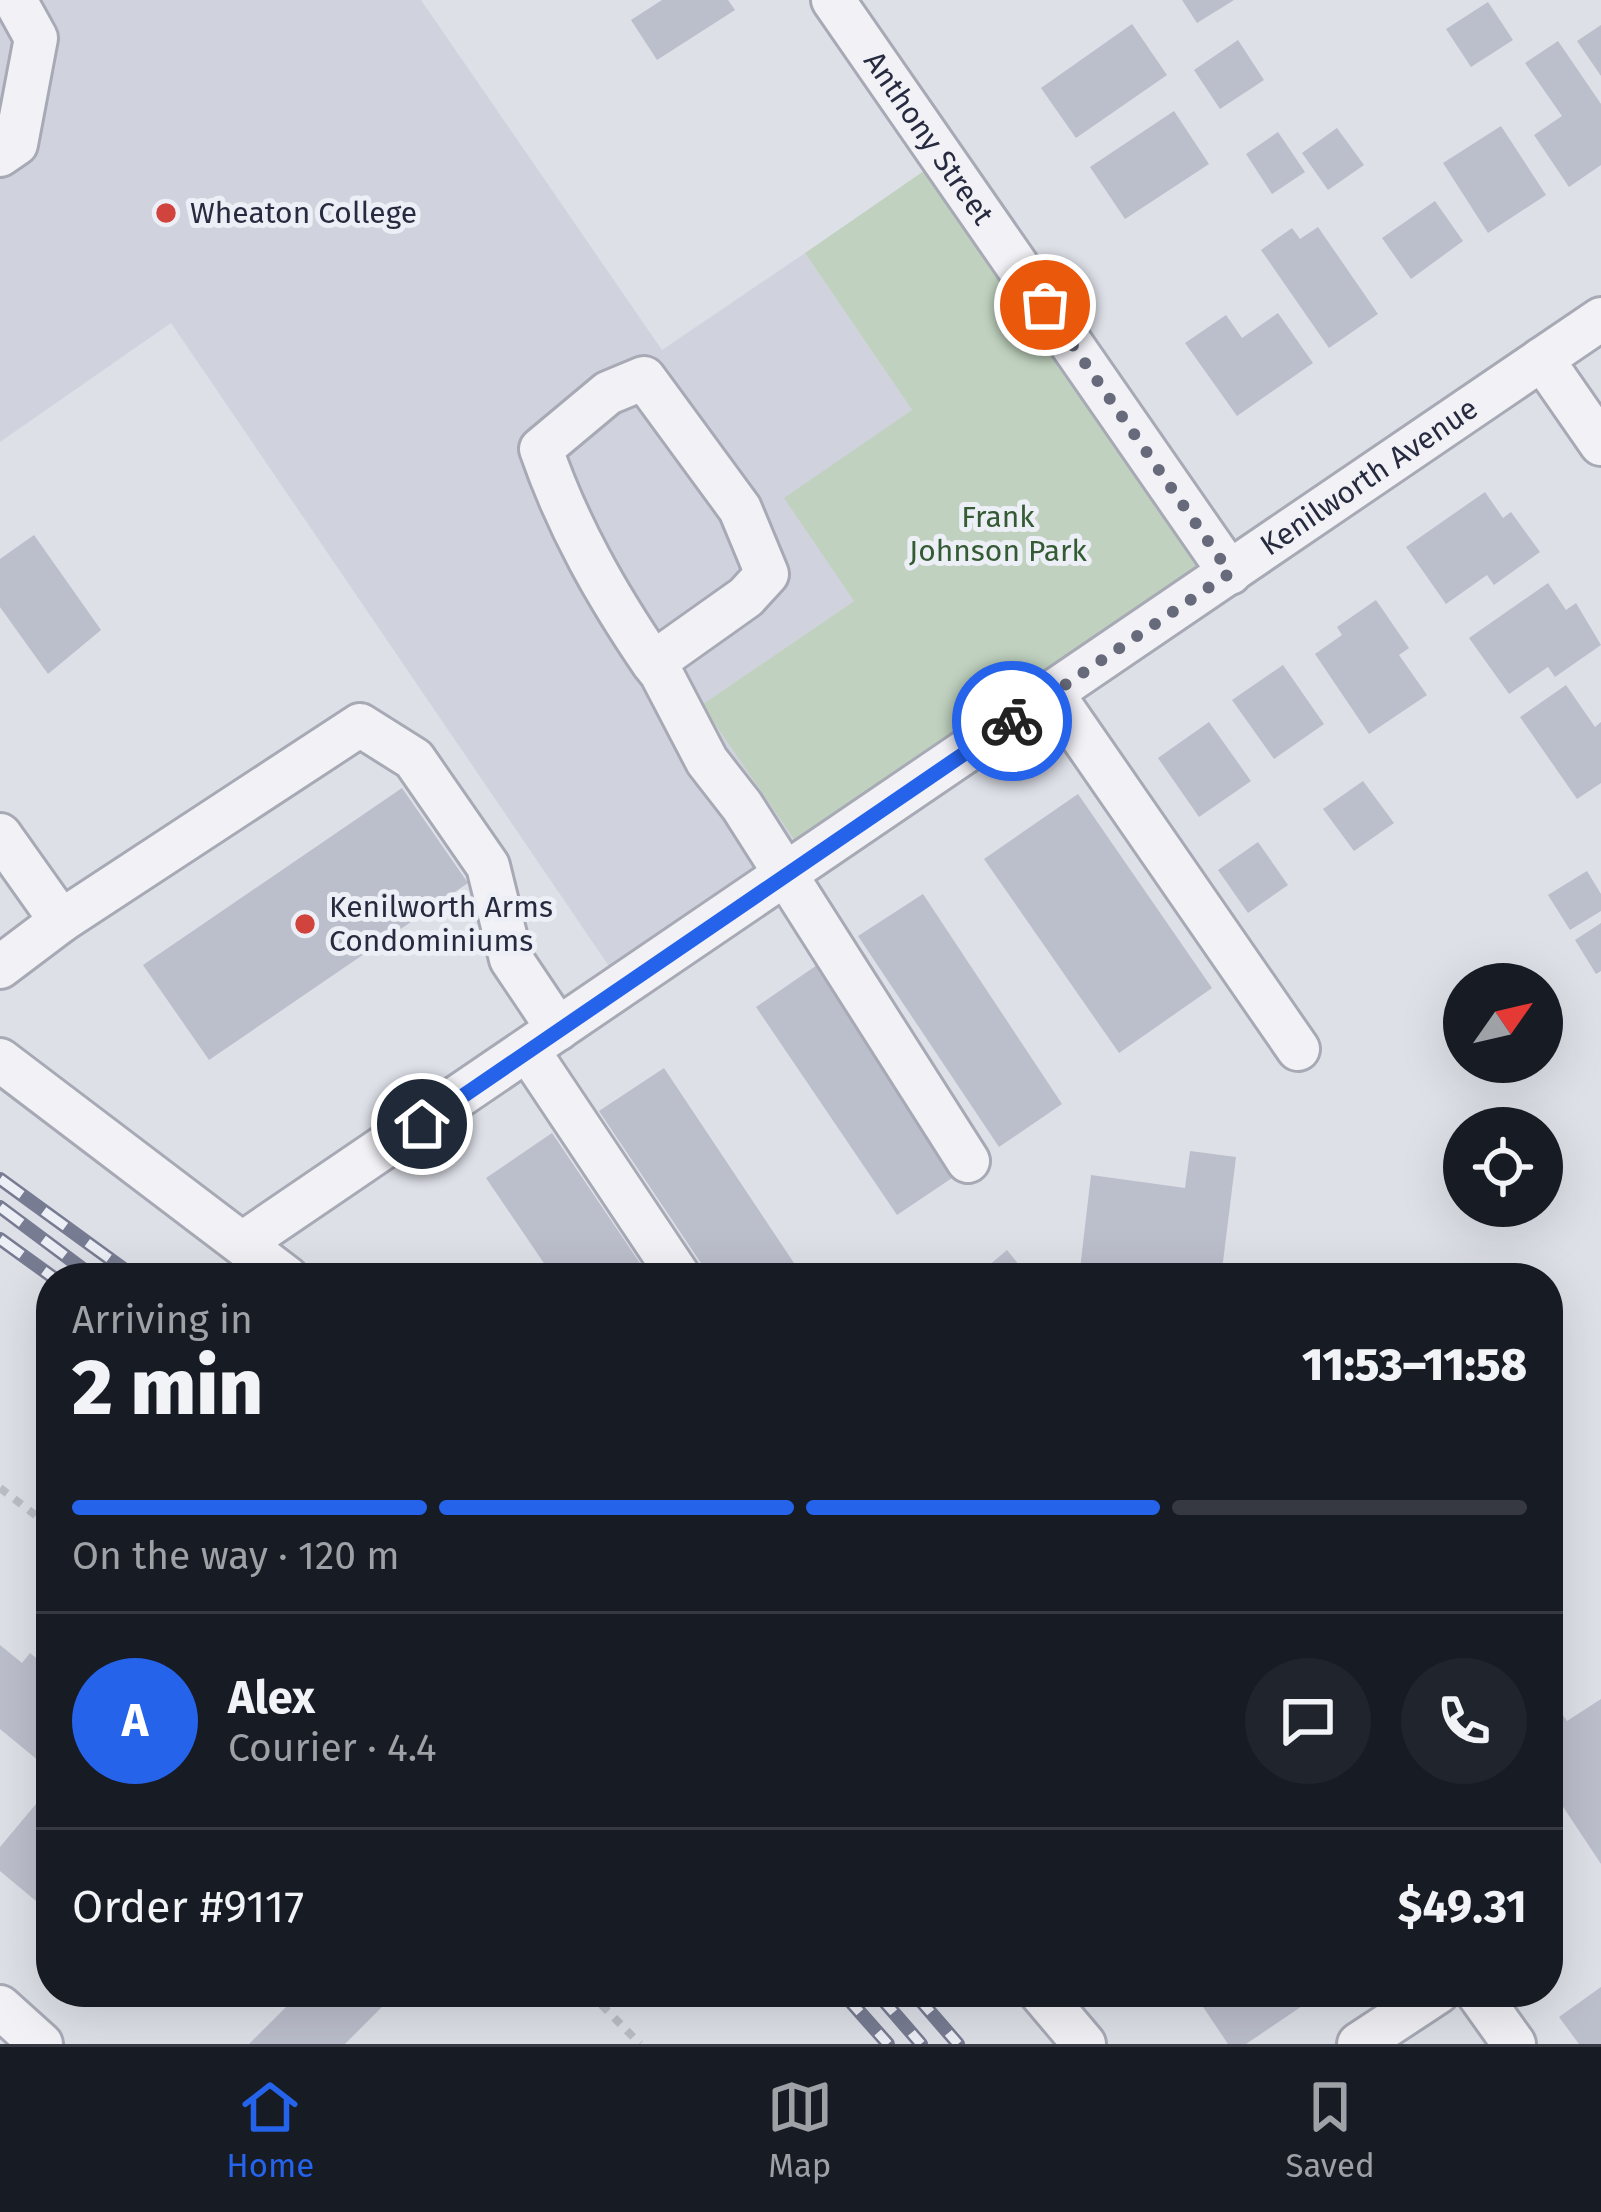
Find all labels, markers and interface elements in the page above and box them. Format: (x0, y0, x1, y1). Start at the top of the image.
street label: Anthony Street (856, 45, 1001, 232)
place label: Wheaton College (190, 195, 417, 231)
marker: Wheaton College (153, 200, 179, 226)
pin (994, 254, 1096, 356)
icon: bag (1012, 272, 1078, 338)
street label: Kenilworth Avenue (1253, 390, 1485, 563)
park label: Frank Johnson Park (909, 499, 1088, 569)
courier (952, 661, 1072, 781)
icon: bike (979, 688, 1045, 754)
place label: Kenilworth Arms Condominiums (329, 889, 553, 959)
marker: Kenilworth Arms Condominiums (292, 911, 318, 937)
north arrow (1443, 963, 1563, 1083)
map controls (1443, 963, 1563, 1227)
pin (371, 1073, 473, 1175)
icon: home (389, 1091, 455, 1157)
button: locate (1443, 1107, 1563, 1227)
text: Arriving in (72, 1297, 253, 1343)
text: 11:53–11:58 (1302, 1338, 1527, 1392)
text: 2 min (72, 1341, 263, 1435)
text: On the way · 120 m (72, 1533, 400, 1579)
button: chat (1245, 1658, 1371, 1784)
button: phone (1401, 1658, 1527, 1784)
text: Alex (228, 1671, 315, 1725)
text: A (122, 1694, 148, 1748)
text: Courier · 4.4 (228, 1725, 437, 1771)
text: Order #9117 (72, 1880, 304, 1934)
text: $49.31 (1398, 1880, 1527, 1934)
tab: Home (226, 2074, 314, 2186)
tab: Map (767, 2074, 833, 2186)
tab: Saved (1285, 2074, 1375, 2186)

